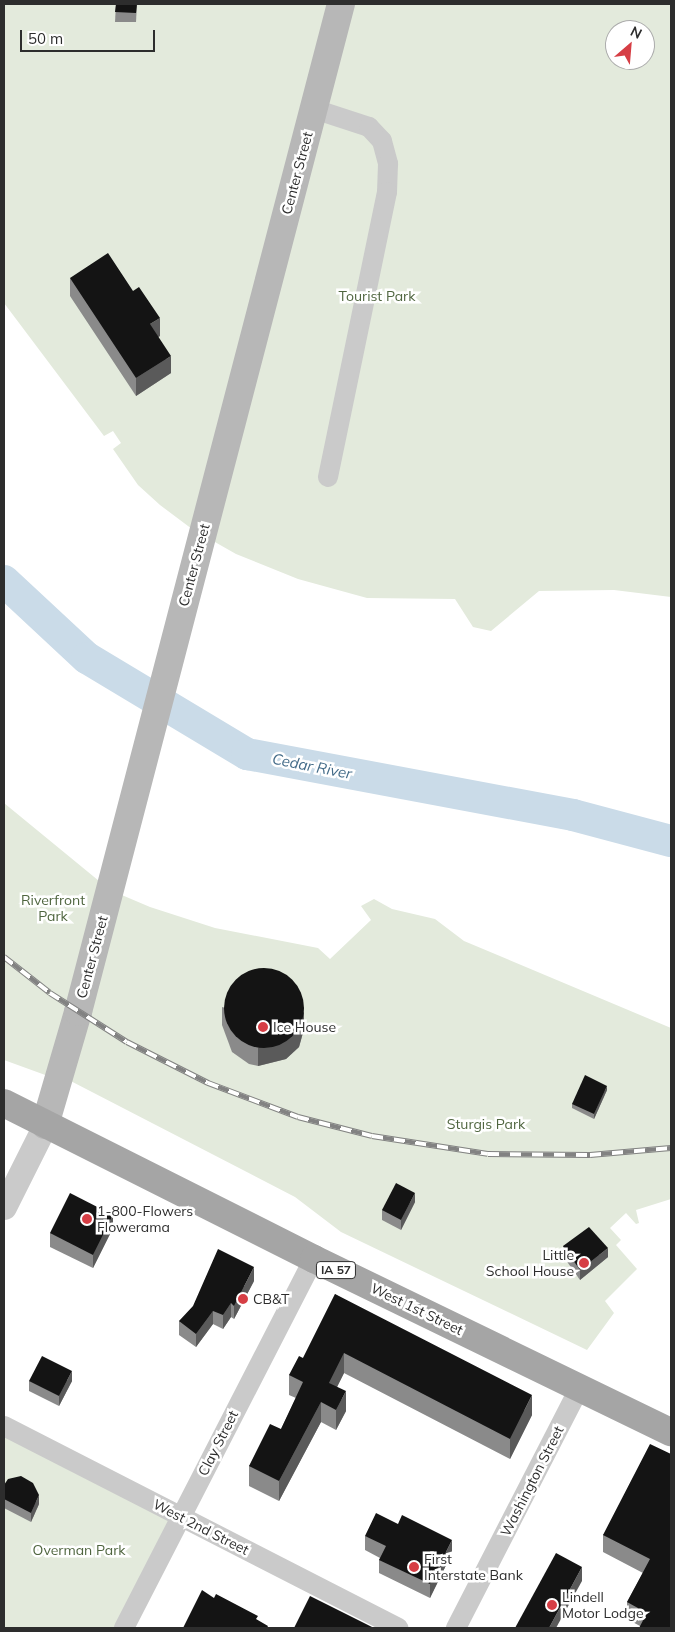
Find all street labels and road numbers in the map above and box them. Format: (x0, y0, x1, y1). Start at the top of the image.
street label: Center Street (278, 130, 316, 216)
street label: Center Street (175, 522, 213, 608)
street label: Center Street (73, 914, 111, 1000)
road number: IA 57 (315, 1260, 357, 1280)
street label: West 1st Street (368, 1279, 466, 1339)
street label: Clay Street (194, 1408, 242, 1478)
street label: Washington Street (497, 1423, 567, 1539)
street label: West 2nd Street (150, 1496, 252, 1558)

